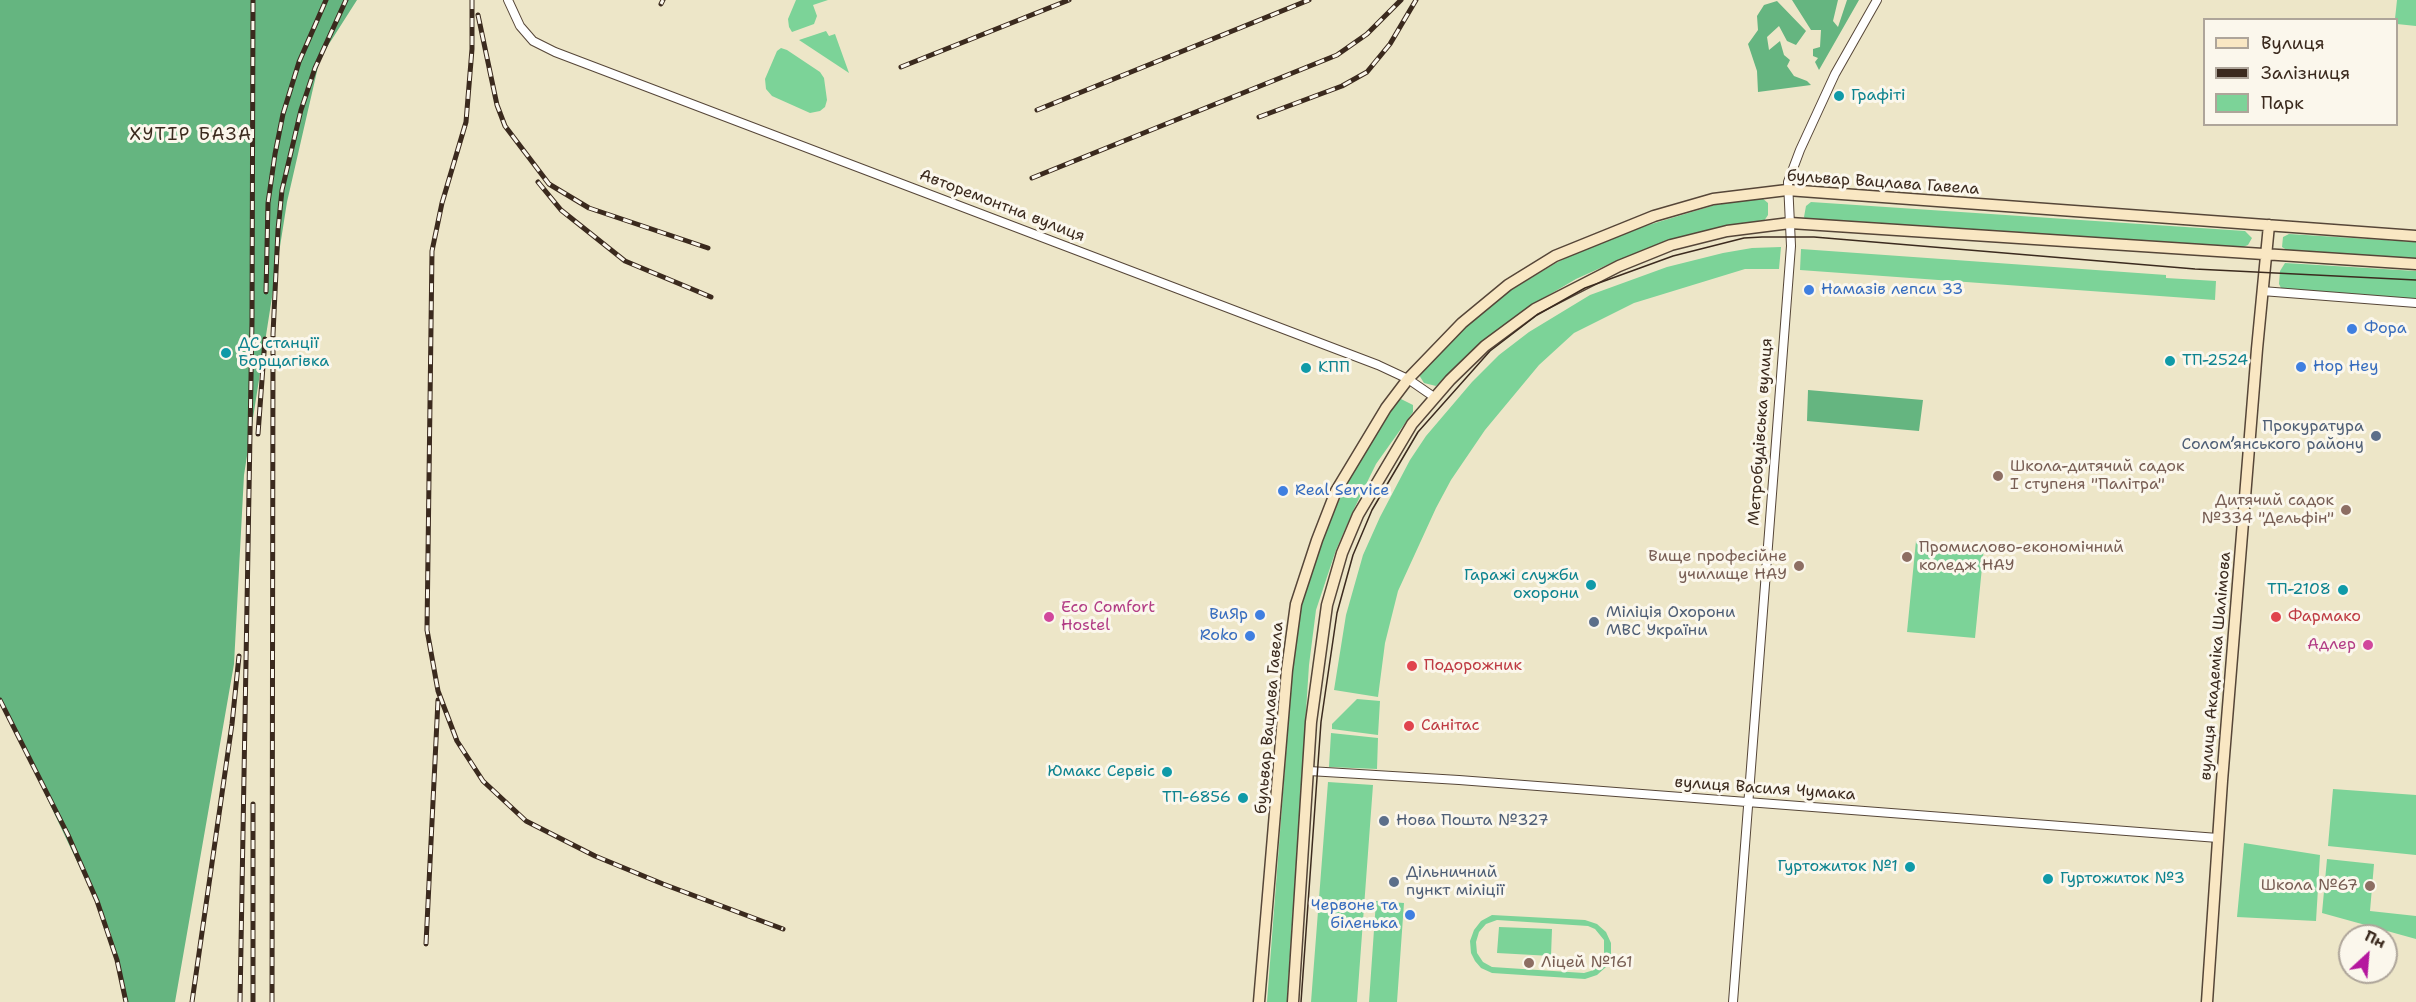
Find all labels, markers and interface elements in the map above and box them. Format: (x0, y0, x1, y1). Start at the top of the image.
legend (2203, 18, 2398, 126)
text: Вулиця (2261, 31, 2325, 55)
text: Залізниця (2261, 61, 2350, 85)
place label: Графіті (1851, 86, 1906, 106)
marker: Графіті (1832, 89, 1846, 103)
text: Парк (2261, 91, 2304, 115)
district label: ХУТІР БАЗА (129, 124, 253, 146)
street label: Авторемонтна вулиця (917, 166, 1087, 246)
street label: бульвар Вацлава Гавела (1786, 167, 1980, 199)
place label: Намазів лепси 33 (1821, 280, 1963, 300)
marker: Намазів лепси 33 (1802, 283, 1816, 297)
place label: Фора (2364, 319, 2407, 339)
marker: Фора (2345, 322, 2359, 336)
place label: ДС станції Борщагівка (238, 334, 329, 372)
street label: Метробудівська вулиця (1745, 338, 1777, 526)
marker: ДС станції Борщагівка (219, 346, 233, 360)
place label: ТП-2524 (2182, 351, 2248, 371)
marker: ТП-2524 (2163, 354, 2177, 368)
place label: Hop Hey (2313, 357, 2378, 377)
place label: КПП (1318, 358, 1350, 378)
marker: Hop Hey (2294, 360, 2308, 374)
marker: КПП (1299, 361, 1313, 375)
place label: Прокуратура Солом’янського району (2182, 417, 2364, 455)
marker: Прокуратура Солом’янського району (2369, 429, 2383, 443)
place label: Школа-дитячий садок І ступеня "Палітра" (2010, 457, 2184, 495)
marker: Школа-дитячий садок І ступеня "Палітра" (1991, 469, 2005, 483)
place label: Real Service (1295, 481, 1389, 501)
marker: Real Service (1276, 484, 1290, 498)
place label: Дитячий садок №334 "Дельфін" (2201, 491, 2334, 529)
marker: Дитячий садок №334 "Дельфін" (2339, 503, 2353, 517)
place label: Промислово-економічний коледж НАУ (1919, 538, 2124, 576)
place label: Вище професійне училище НАУ (1648, 547, 1787, 585)
marker: Промислово-економічний коледж НАУ (1900, 550, 1914, 564)
street label: вулиця Академіка Шалімова (2196, 551, 2236, 781)
marker: Вище професійне училище НАУ (1792, 559, 1806, 573)
place label: Гаражі служби охорони (1464, 566, 1579, 604)
marker: Гаражі служби охорони (1584, 578, 1598, 592)
place label: ТП-2108 (2267, 580, 2331, 600)
marker: ТП-2108 (2336, 583, 2350, 597)
place label: Eco Comfort Hostel (1061, 598, 1155, 636)
place label: Міліція Охорони МВС України (1606, 603, 1735, 641)
place label: ВиЯр (1209, 605, 1248, 625)
place label: Фармако (2288, 607, 2361, 627)
marker: ВиЯр (1253, 608, 1267, 622)
marker: Eco Comfort Hostel (1042, 610, 1056, 624)
marker: Фармако (2269, 610, 2283, 624)
marker: Міліція Охорони МВС України (1587, 615, 1601, 629)
street label: бульвар Вацлава Гавела (1252, 621, 1288, 815)
place label: Roko (1200, 626, 1238, 646)
marker: Roko (1243, 629, 1257, 643)
place label: Адлер (2307, 635, 2356, 655)
marker: Адлер (2361, 638, 2375, 652)
place label: Подорожник (1424, 656, 1522, 676)
marker: Подорожник (1405, 659, 1419, 673)
place label: Санітас (1421, 716, 1480, 736)
marker: Санітас (1402, 719, 1416, 733)
place label: Юмакс Сервіс (1047, 762, 1155, 782)
marker: Юмакс Сервіс (1160, 765, 1174, 779)
street label: вулиця Василя Чумака (1674, 773, 1856, 805)
place label: ТП-6856 (1162, 788, 1231, 808)
marker: ТП-6856 (1236, 791, 1250, 805)
place label: Нова Пошта №327 (1396, 811, 1549, 831)
marker: Нова Пошта №327 (1377, 814, 1391, 828)
place label: Гуртожиток №1 (1778, 857, 1898, 877)
marker: Гуртожиток №1 (1903, 860, 1917, 874)
place label: Дільничний пункт міліції (1406, 863, 1505, 901)
place label: Гуртожиток №3 (2060, 869, 2185, 889)
marker: Гуртожиток №3 (2041, 872, 2055, 886)
marker: Дільничний пункт міліції (1387, 875, 1401, 889)
place label: Школа №67 (2261, 876, 2358, 896)
marker: Школа №67 (2363, 879, 2377, 893)
place label: Червоне та біленька (1311, 896, 1398, 934)
marker: Червоне та біленька (1403, 908, 1417, 922)
north arrow (2338, 924, 2398, 984)
text: Пн (2361, 925, 2389, 953)
place label: Ліцей №161 (1541, 953, 1633, 973)
marker: Ліцей №161 (1522, 956, 1536, 970)

